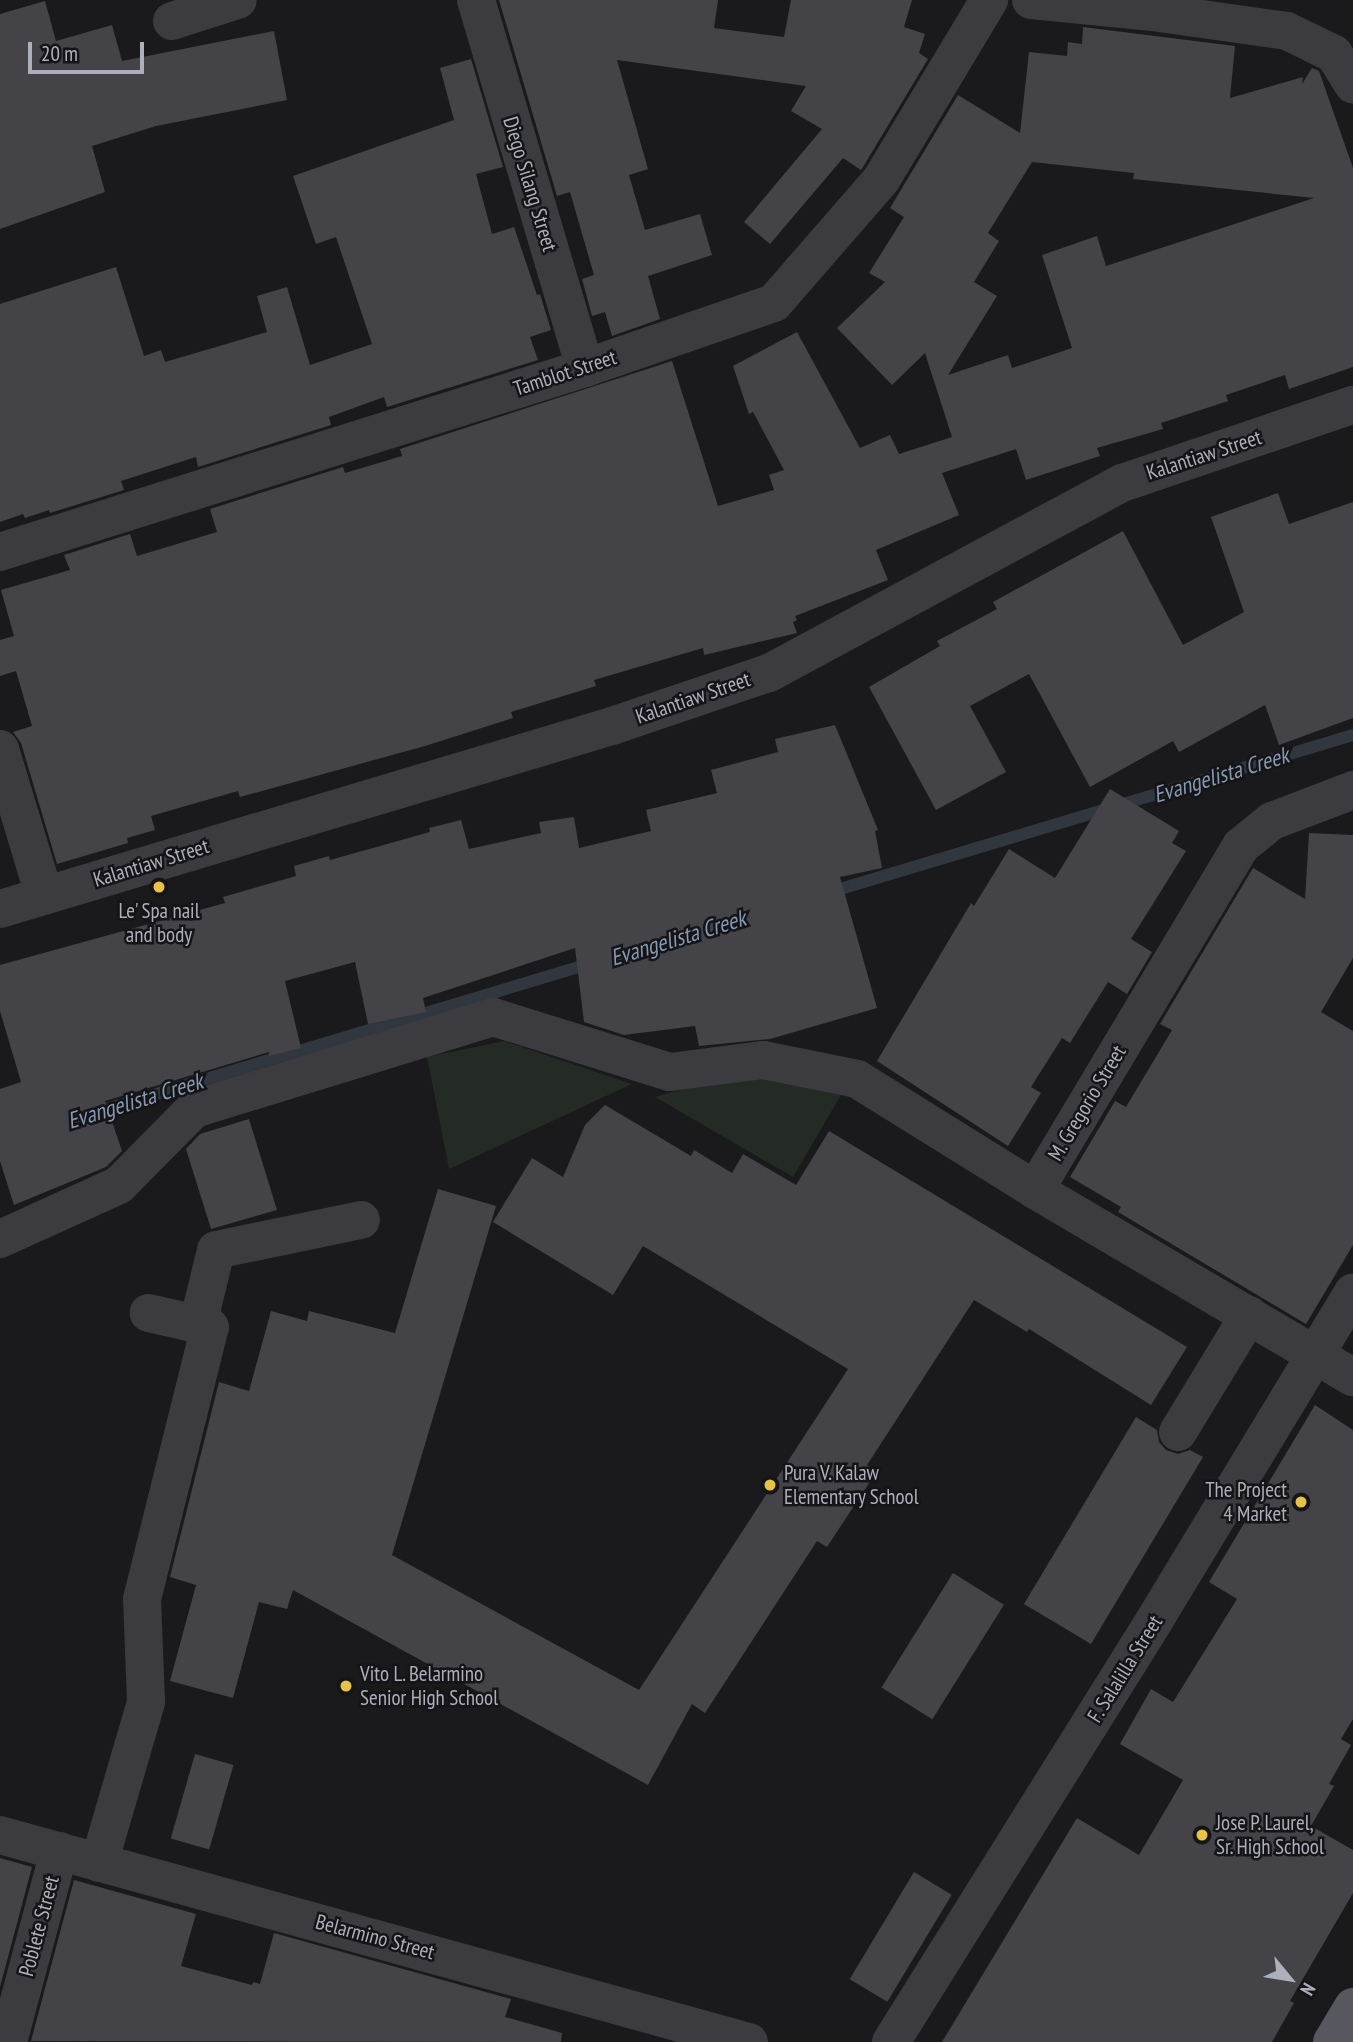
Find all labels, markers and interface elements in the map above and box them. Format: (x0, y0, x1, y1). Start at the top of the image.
scale bar (32, 28, 147, 72)
text: 20 m (41, 40, 78, 67)
street label: Diego Silang Street (498, 114, 562, 254)
street label: Tamblot Street (510, 345, 620, 401)
street label: Kalantiaw Street (1143, 424, 1265, 486)
street label: Kalantiaw Street (632, 667, 754, 729)
water label: Evangelista Creek (1150, 741, 1292, 809)
street label: Kalantiaw Street (90, 833, 212, 893)
marker: Le' Spa nail and body (151, 879, 167, 895)
place label: Le' Spa nail and body (118, 898, 200, 948)
water label: Evangelista Creek (607, 904, 749, 972)
street label: M. Gregorio Street (1042, 1040, 1132, 1166)
water label: Evangelista Creek (64, 1067, 206, 1135)
place label: Pura V. Kalaw Elementary School (784, 1460, 919, 1510)
marker: Pura V. Kalaw Elementary School (762, 1477, 778, 1493)
place label: The Project 4 Market (1205, 1477, 1287, 1527)
marker: The Project 4 Market (1293, 1494, 1309, 1510)
street label: F. Salalilla Street (1082, 1610, 1168, 1728)
place label: Vito L. Belarmino Senior High School (360, 1661, 498, 1711)
marker: Vito L. Belarmino Senior High School (338, 1678, 354, 1694)
place label: Jose P. Laurel, Sr. High School (1216, 1810, 1325, 1860)
marker: Jose P. Laurel, Sr. High School (1194, 1827, 1210, 1843)
street label: Poblete Street (14, 1873, 64, 1979)
street label: Belarmino Street (313, 1909, 437, 1965)
north arrow (1255, 1944, 1325, 2014)
text: N (1295, 1979, 1321, 2000)

